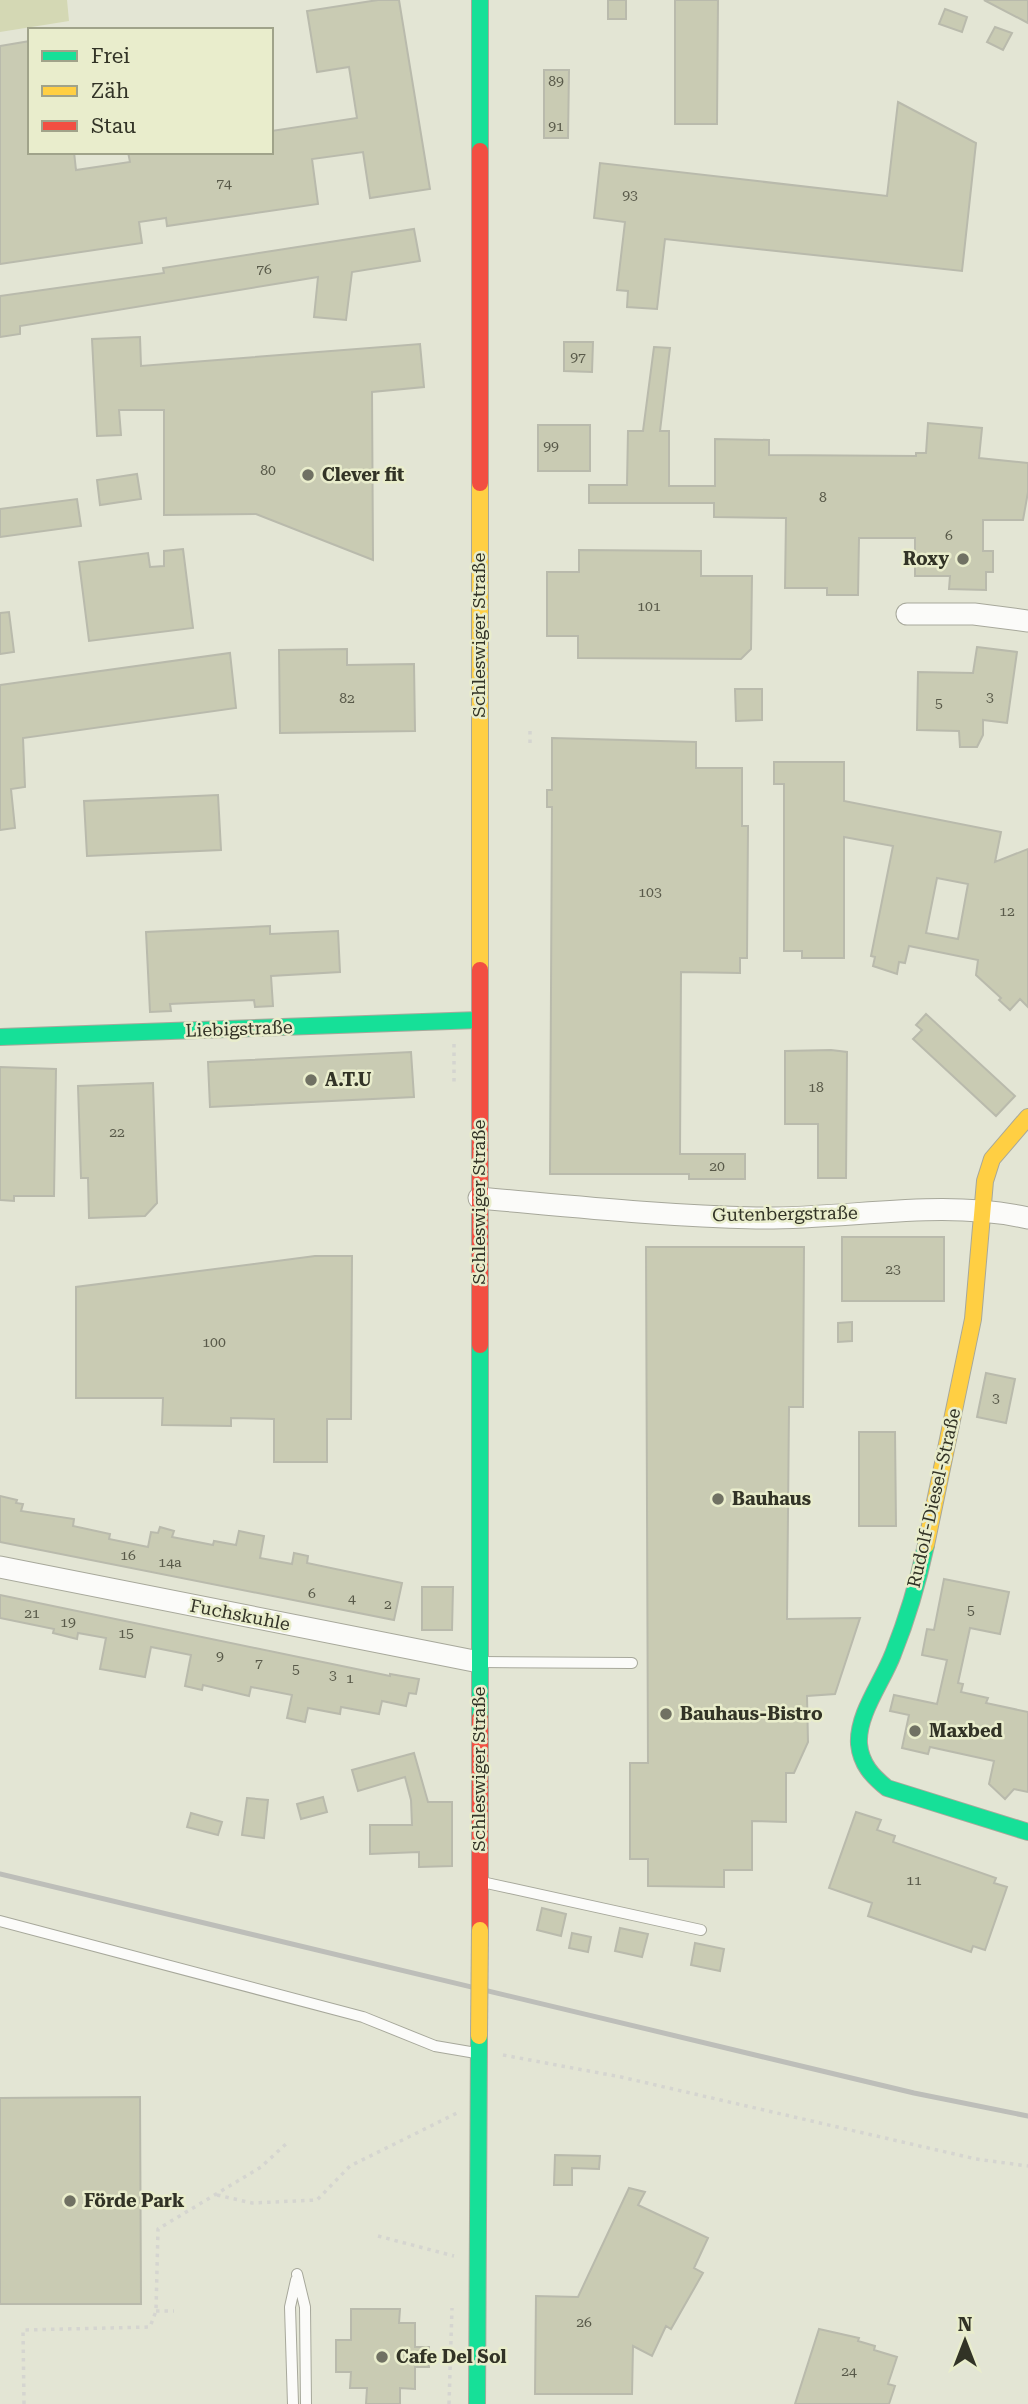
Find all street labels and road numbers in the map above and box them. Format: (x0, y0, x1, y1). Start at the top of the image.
street label: Schleswiger Straße (468, 552, 489, 717)
street label: Liebigstraße (185, 1016, 293, 1041)
street label: Schleswiger Straße (468, 1119, 489, 1284)
street label: Gutenbergstraße (712, 1202, 858, 1225)
street label: Rudolf-Diesel-Straße (903, 1406, 964, 1590)
street label: Fuchskuhle (188, 1595, 292, 1635)
street label: Schleswiger Straße (468, 1686, 489, 1851)

